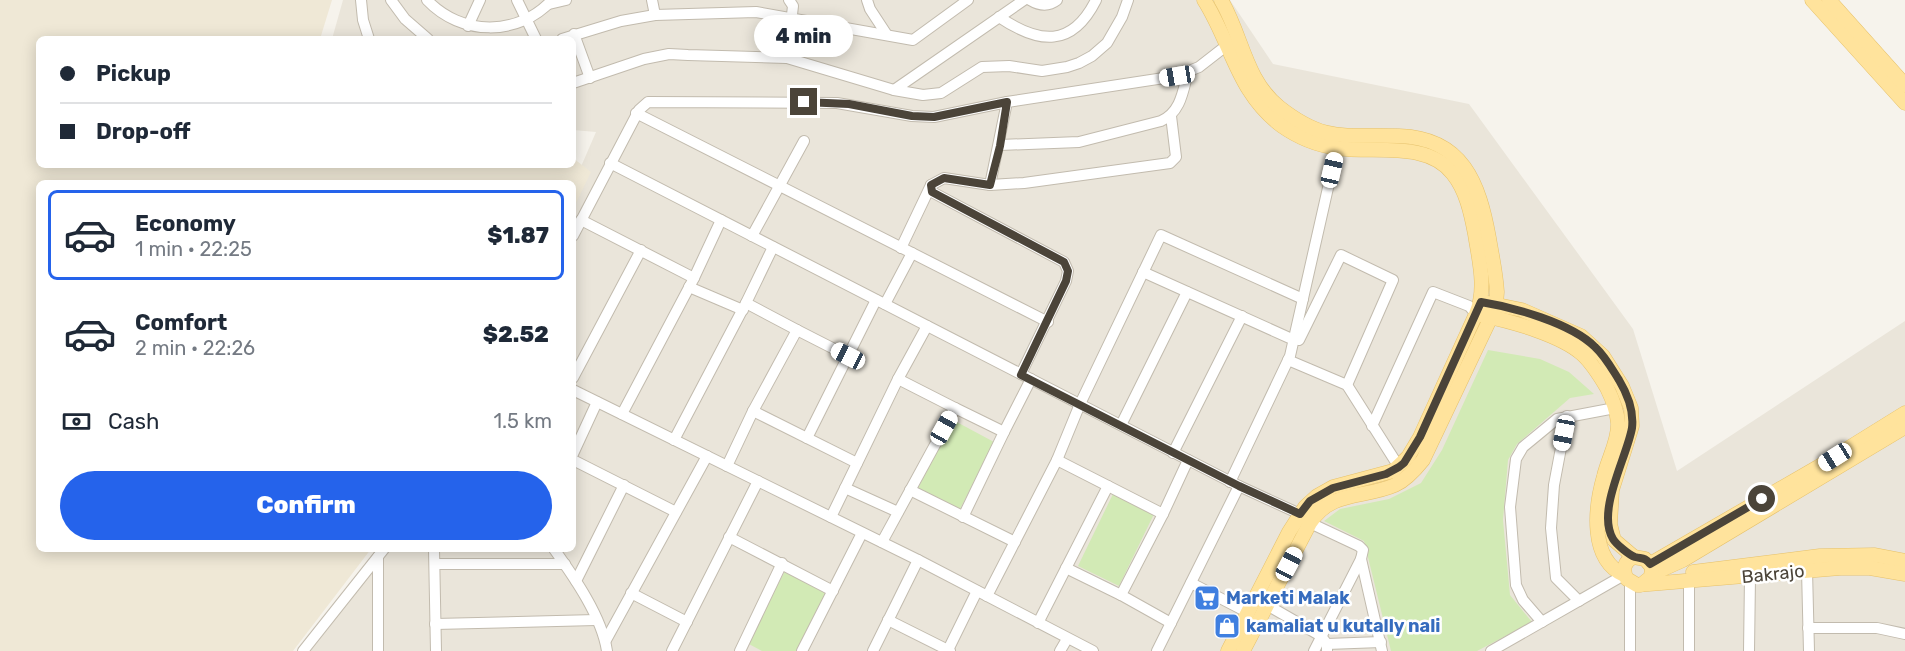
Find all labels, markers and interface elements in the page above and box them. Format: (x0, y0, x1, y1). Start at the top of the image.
callout: 4 min (754, 15, 854, 57)
text: 4 min (776, 24, 831, 48)
text: Pickup (96, 60, 171, 87)
car (1158, 64, 1196, 88)
route end (790, 88, 817, 115)
text: Drop-off (96, 118, 191, 145)
car (1319, 150, 1345, 190)
icon: car (63, 208, 117, 262)
text: Economy (135, 210, 236, 237)
text: $1.87 (487, 222, 549, 249)
text: 1 min · 22:25 (135, 237, 252, 261)
icon: car (63, 307, 117, 361)
text: Comfort (135, 309, 227, 336)
text: $2.52 (483, 321, 549, 348)
text: 2 min · 22:26 (135, 336, 255, 360)
car (828, 340, 868, 372)
icon: cash (60, 405, 93, 438)
text: Cash (108, 408, 159, 435)
car (927, 408, 961, 448)
text: 1.5 km (494, 409, 552, 433)
car (1552, 414, 1576, 452)
car (1815, 440, 1855, 474)
button: Confirm (60, 471, 552, 540)
route start (1748, 485, 1775, 512)
car (1273, 544, 1305, 584)
street label: Bakrajo (1741, 560, 1805, 588)
supermarket icon: Marketi Malak (1192, 583, 1222, 613)
place label: Marketi Malak (1226, 587, 1350, 609)
shop icon: kamaliat u kutally nali (1212, 611, 1242, 641)
place label: kamaliat u kutally nali (1246, 615, 1440, 637)

